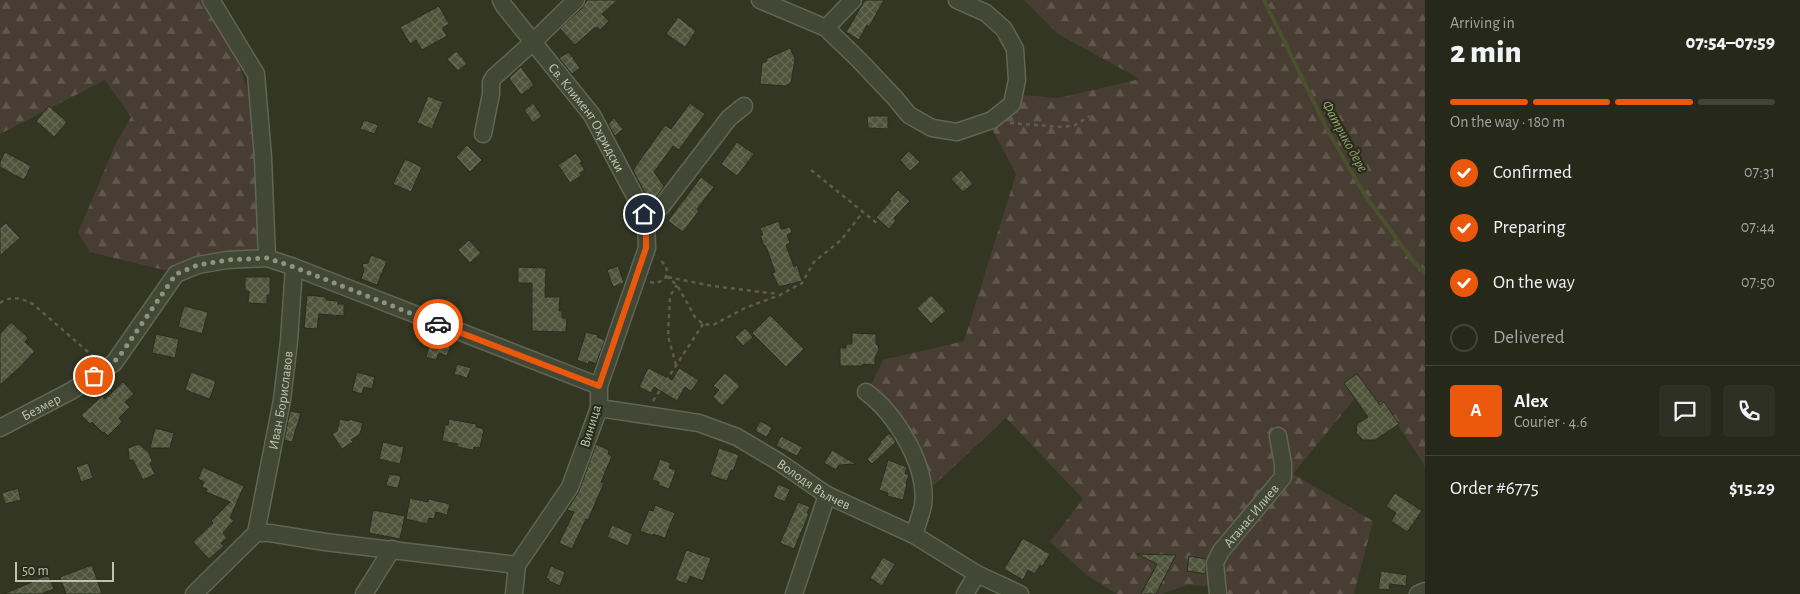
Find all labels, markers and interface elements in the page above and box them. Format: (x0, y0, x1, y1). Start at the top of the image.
text: Arriving in (1450, 15, 1515, 31)
text: 07:54–07:59 (1686, 33, 1775, 52)
text: 2 min (1450, 36, 1522, 68)
street label: Св. Климент Охридски (545, 61, 627, 174)
water label: Фатрико дере (1319, 98, 1371, 175)
text: On the way · 180 m (1450, 114, 1565, 130)
icon: check (1450, 159, 1478, 187)
text: Confirmed (1493, 163, 1572, 182)
text: 07:31 (1744, 164, 1775, 180)
pin (623, 193, 665, 235)
icon: home (630, 200, 658, 228)
icon: check (1450, 214, 1478, 242)
text: Preparing (1493, 218, 1566, 237)
text: 07:44 (1741, 219, 1775, 235)
icon: check (1450, 269, 1478, 297)
text: On the way (1493, 273, 1575, 292)
text: 07:50 (1741, 274, 1775, 290)
courier (413, 299, 463, 349)
icon: car (424, 310, 452, 338)
text: Delivered (1493, 328, 1565, 347)
street label: Иван Бориславов (266, 350, 296, 451)
pin (73, 355, 115, 397)
icon: bag (80, 362, 108, 390)
button: chat (1659, 385, 1711, 437)
button: phone (1723, 385, 1775, 437)
street label: Безмер (19, 392, 63, 424)
text: Alex (1514, 392, 1548, 411)
text: A (1470, 401, 1482, 420)
street label: Виница (578, 403, 604, 449)
text: Courier · 4.6 (1514, 414, 1587, 430)
street label: Володя Вълчев (774, 457, 852, 513)
text: Order #6775 (1450, 479, 1539, 498)
text: $15.29 (1729, 479, 1775, 498)
street label: Атанас Илиев (1221, 482, 1282, 550)
scale bar (15, 559, 114, 582)
text: 50 m (22, 564, 49, 578)

